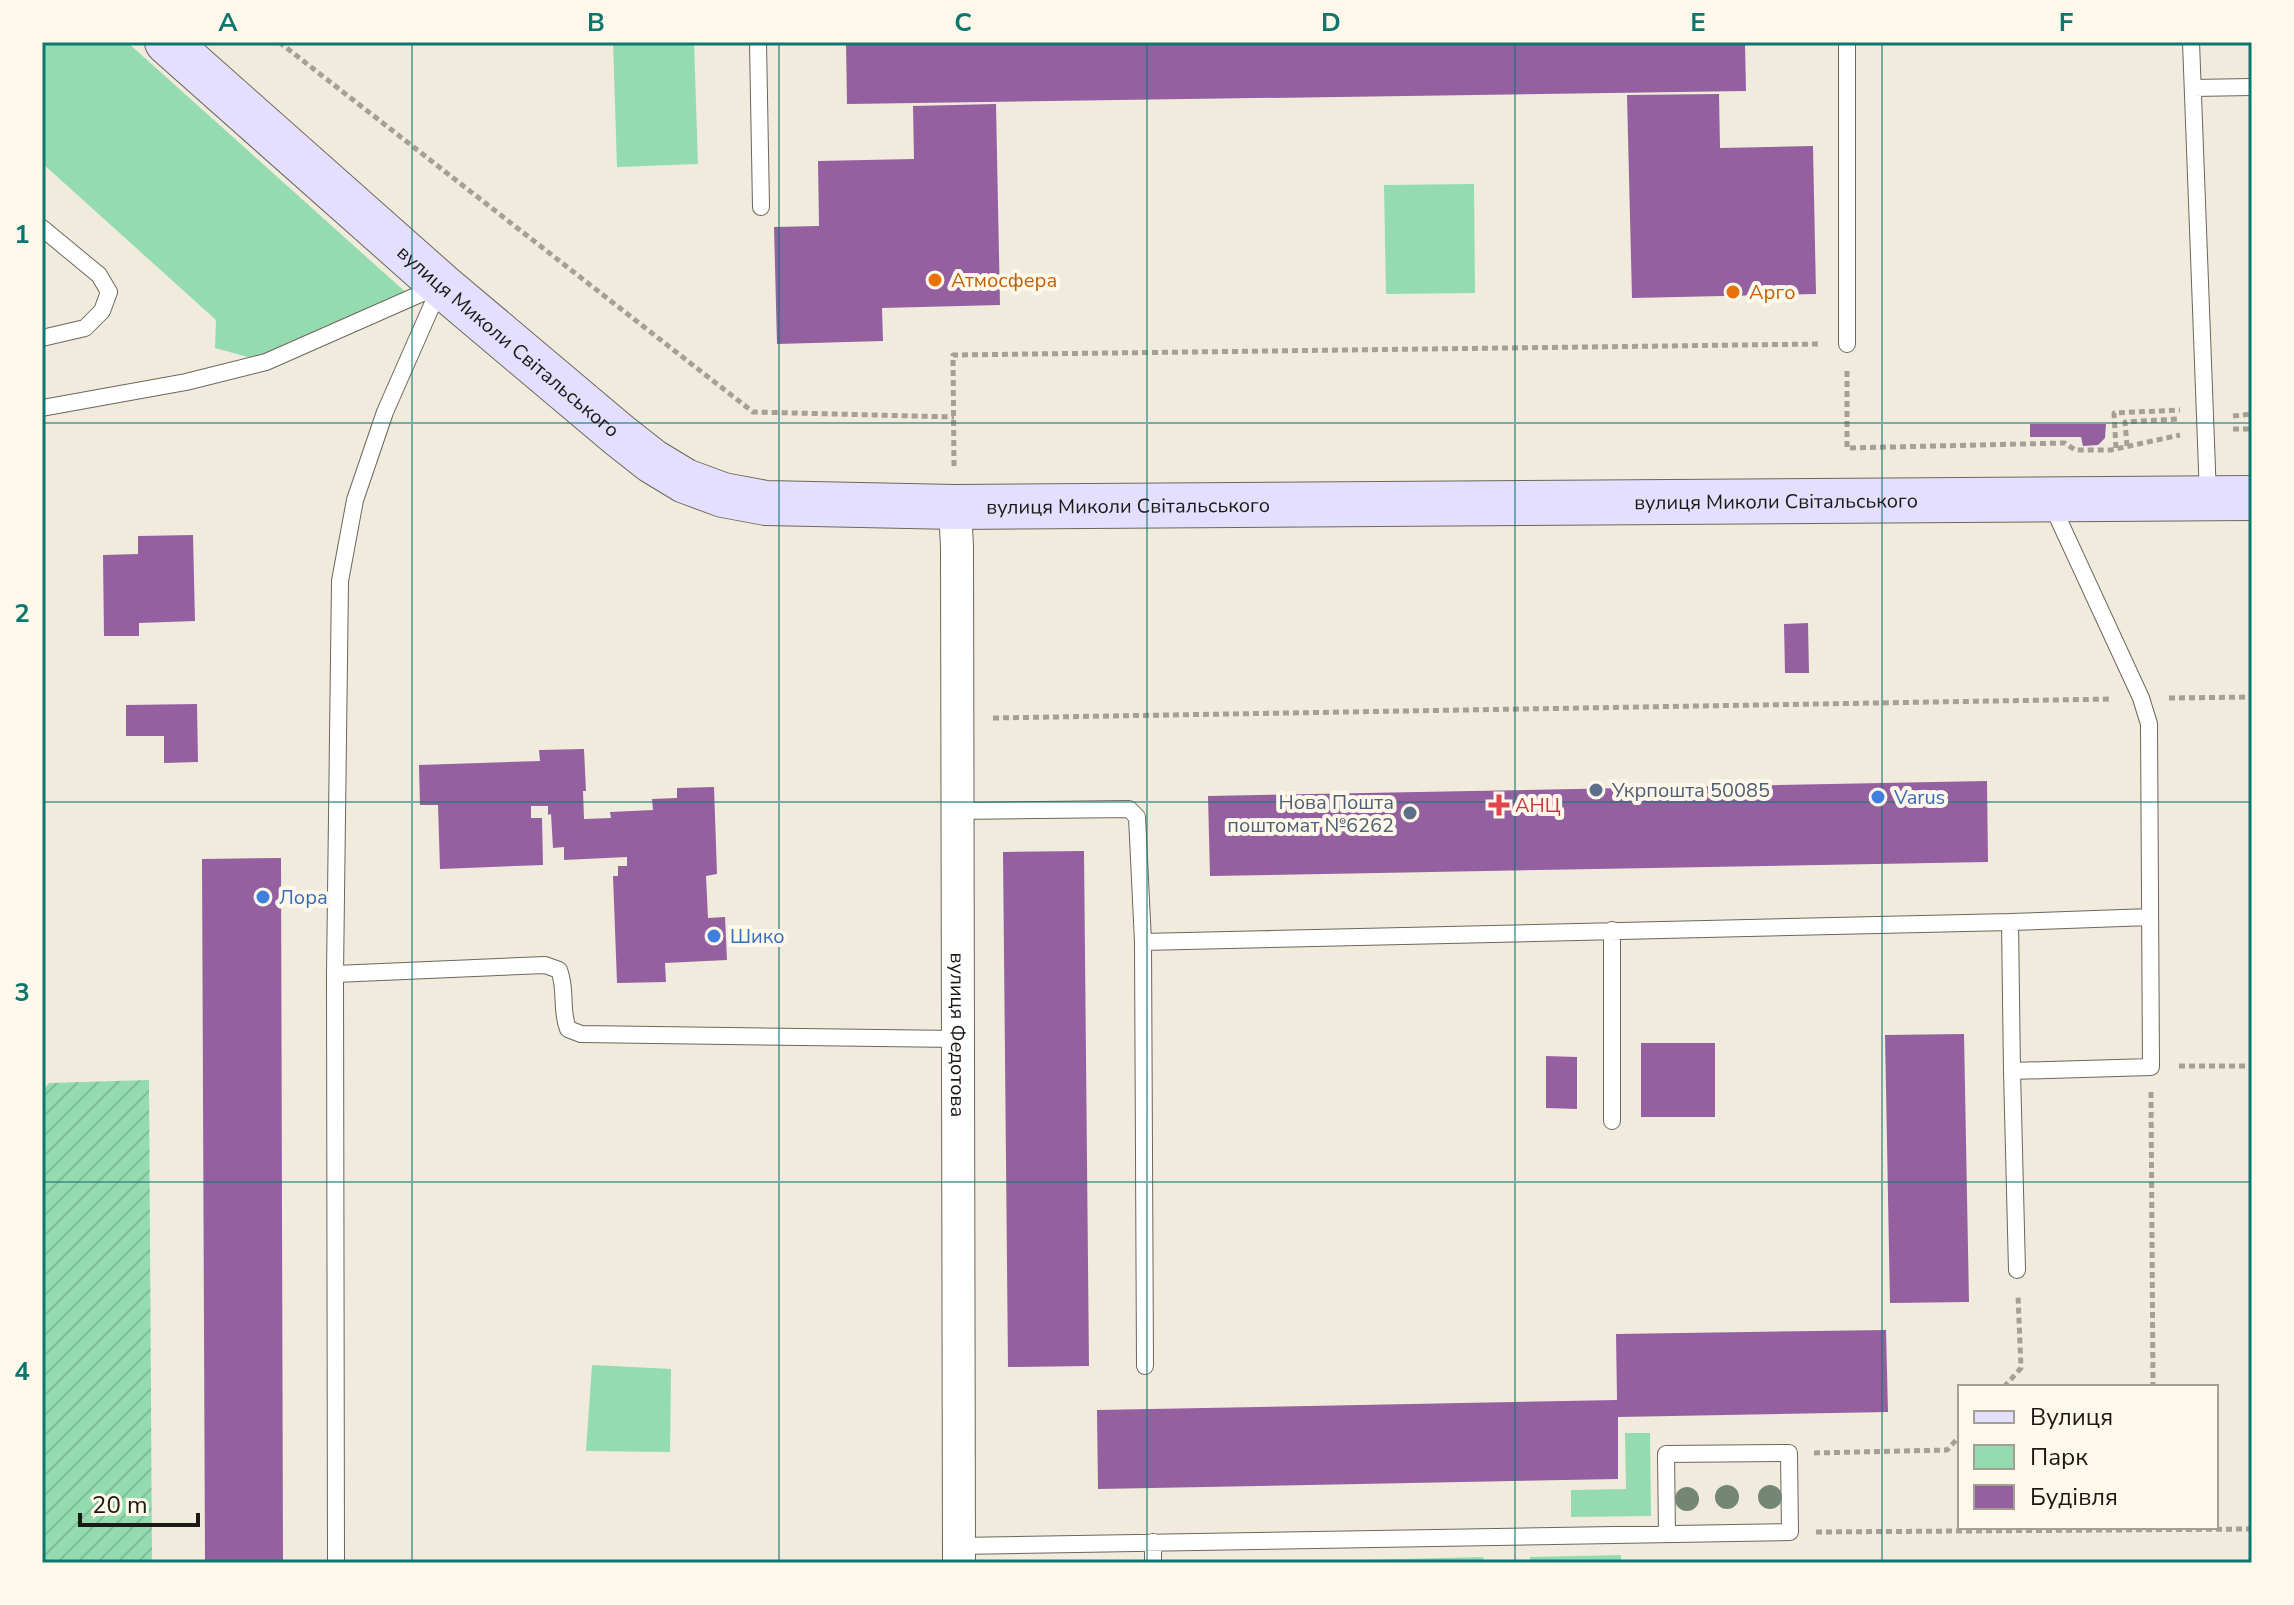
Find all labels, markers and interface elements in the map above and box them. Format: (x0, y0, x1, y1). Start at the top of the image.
text: A (218, 5, 238, 40)
text: B (587, 5, 605, 40)
text: C (954, 5, 972, 40)
text: D (1321, 5, 1341, 40)
text: E (1690, 5, 1706, 40)
text: F (2059, 5, 2073, 40)
text: 1 (14, 217, 30, 252)
street label: вулиця Миколи Світальського (391, 239, 625, 443)
place label: Атмосфера (951, 267, 1057, 294)
marker: Атмосфера (926, 271, 944, 289)
place label: Арго (1749, 279, 1795, 306)
marker: Арго (1724, 283, 1742, 301)
street label: вулиця Миколи Світальського (1634, 487, 1918, 516)
street label: вулиця Миколи Світальського (986, 491, 1270, 520)
text: 2 (14, 596, 30, 631)
place label: Укрпошта 50085 (1611, 777, 1770, 804)
marker: Укрпошта 50085 (1587, 781, 1605, 799)
place label: Varus (1893, 784, 1945, 811)
marker: Varus (1869, 788, 1887, 806)
place label: Нова Пошта поштомат №6262 (1227, 789, 1394, 839)
place label: АНЦ (1515, 792, 1561, 819)
marker: АНЦ (1490, 796, 1508, 814)
marker: Нова Пошта поштомат №6262 (1401, 804, 1419, 822)
place label: Лора (279, 884, 328, 911)
marker: Лора (254, 888, 272, 906)
place label: Шико (730, 923, 785, 950)
marker: Шико (705, 927, 723, 945)
street label: вулиця Федотова (944, 953, 972, 1117)
text: 3 (14, 975, 30, 1010)
text: 4 (14, 1354, 30, 1389)
legend (1958, 1385, 2218, 1529)
text: Вулиця (2030, 1401, 2113, 1433)
text: Парк (2030, 1441, 2088, 1473)
scale bar (80, 1477, 198, 1527)
text: Будівля (2030, 1481, 2118, 1513)
text: 20 m (92, 1489, 148, 1521)

